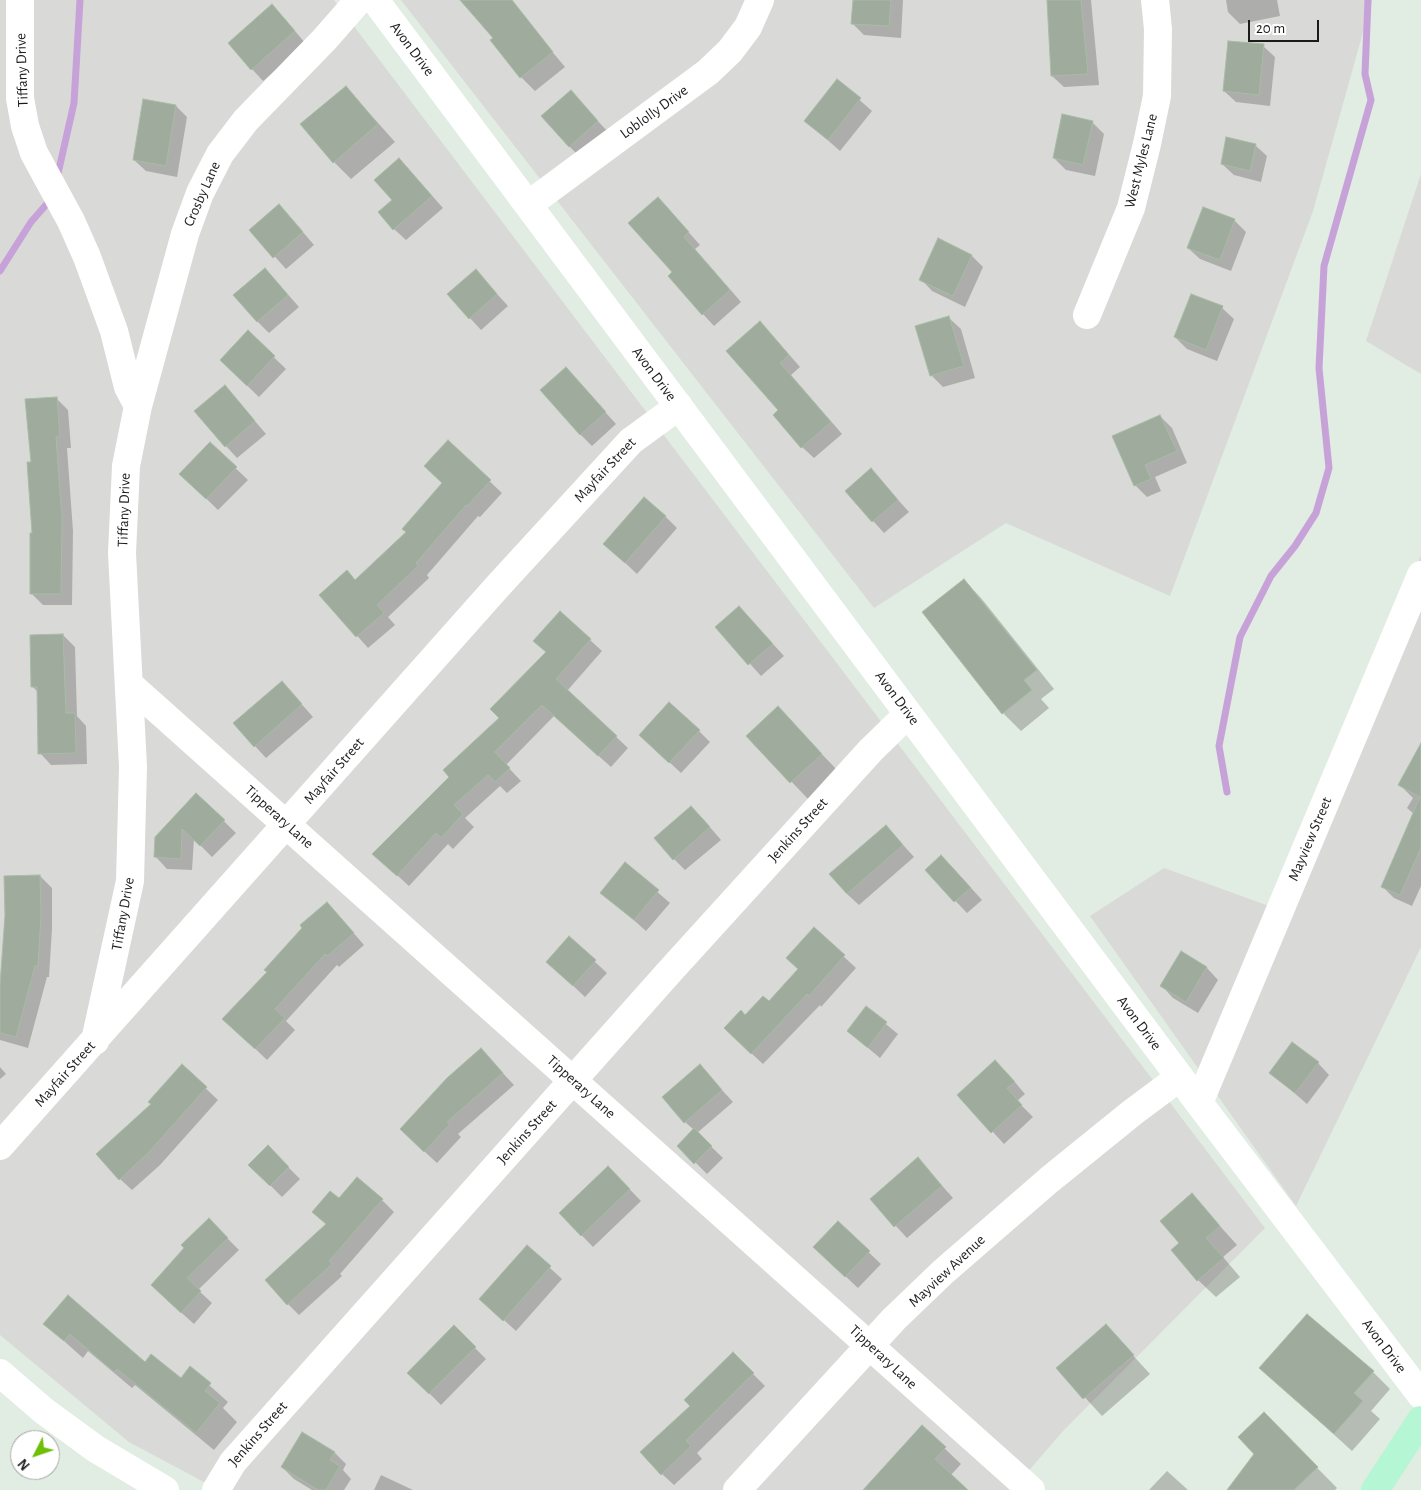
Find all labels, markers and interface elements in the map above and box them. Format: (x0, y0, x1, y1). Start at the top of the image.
scale bar (1251, 10, 1322, 42)
street label: Avon Drive (386, 18, 438, 80)
text: 20 m (1256, 21, 1285, 36)
street label: Tiffany Drive (12, 33, 32, 107)
street label: Loblolly Drive (616, 81, 692, 143)
street label: West Myles Lane (1121, 112, 1161, 210)
street label: Crosby Lane (180, 159, 224, 229)
street label: Avon Drive (628, 343, 680, 405)
street label: Mayfair Street (570, 434, 640, 506)
street label: Tiffany Drive (114, 473, 134, 547)
street label: Avon Drive (871, 667, 923, 729)
street label: Mayfair Street (300, 734, 368, 808)
street label: Tipperary Lane (241, 781, 317, 853)
street label: Jenkins Street (764, 794, 832, 866)
street label: Mayview Street (1284, 794, 1336, 884)
street label: Tiffany Drive (108, 876, 138, 952)
street label: Avon Drive (1113, 992, 1165, 1054)
street label: Mayfair Street (31, 1037, 99, 1111)
street label: Tipperary Lane (543, 1051, 619, 1123)
street label: Jenkins Street (493, 1096, 561, 1168)
street label: Mayview Avenue (905, 1231, 989, 1311)
street label: Avon Drive (1358, 1315, 1410, 1377)
street label: Tipperary Lane (845, 1321, 921, 1393)
street label: Jenkins Street (225, 1398, 291, 1470)
north arrow (10, 1430, 60, 1480)
text: N (16, 1456, 33, 1472)

